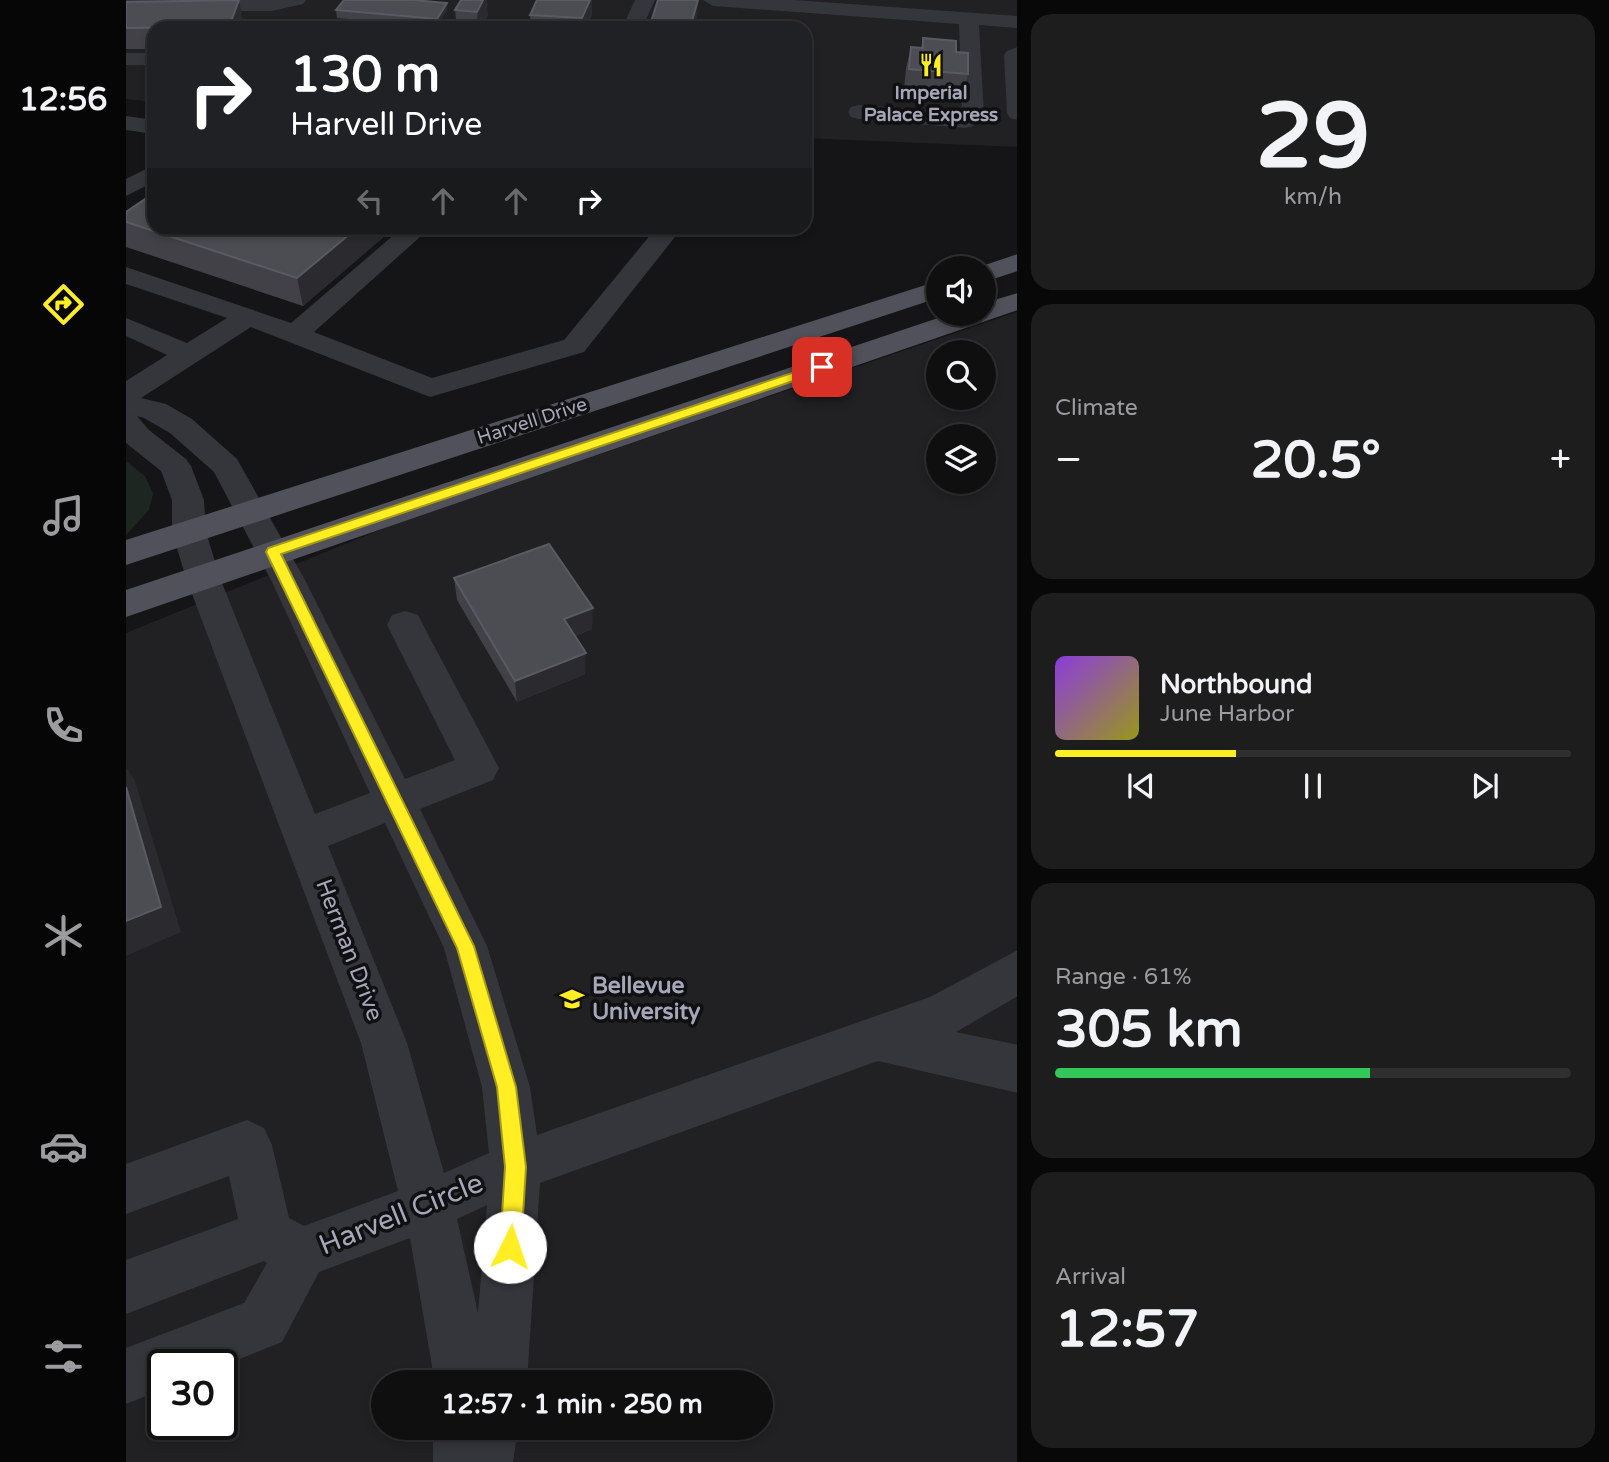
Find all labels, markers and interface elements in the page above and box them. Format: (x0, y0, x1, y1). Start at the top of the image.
text: 130 m (290, 46, 440, 105)
icon: right (175, 49, 266, 140)
restaurant icon: Imperial Palace Express (917, 51, 945, 79)
text: 12:56 (19, 81, 107, 119)
place label: Imperial Palace Express (864, 82, 998, 127)
text: 29 (1256, 82, 1370, 192)
text: Harvell Drive (290, 106, 482, 144)
icon: left (351, 182, 389, 220)
icon: ahead (424, 182, 462, 220)
icon: ahead (497, 182, 535, 220)
icon: right (570, 182, 608, 220)
text: km/h (1284, 183, 1342, 211)
map controls (926, 256, 996, 494)
button: sound (926, 256, 996, 326)
icon: directions (39, 280, 88, 329)
pin (792, 337, 852, 397)
button: search (926, 340, 996, 410)
icon: arrive (803, 348, 841, 386)
street label: Harvell Drive (474, 393, 590, 449)
text: Climate (1055, 394, 1138, 422)
button: layers (926, 424, 996, 494)
text: 20.5° (1251, 429, 1381, 492)
text: − (1055, 437, 1082, 483)
text: + (1550, 437, 1571, 483)
icon: music (39, 491, 88, 540)
text: Northbound (1160, 669, 1312, 700)
text: June Harbor (1160, 700, 1294, 728)
icon: phone (39, 701, 88, 750)
icon: previous (1122, 767, 1160, 805)
icon: pause (1294, 767, 1332, 805)
icon: next (1466, 767, 1504, 805)
street label: Herman Drive (309, 875, 389, 1025)
icon: climate (39, 911, 88, 960)
text: Range · 61% (1055, 963, 1191, 991)
place label: Bellevue University (592, 972, 701, 1026)
school or university icon: Bellevue University (558, 985, 586, 1013)
text: 305 km (1055, 998, 1243, 1061)
icon: car (39, 1122, 88, 1171)
street label: Harvell Circle (314, 1166, 488, 1262)
position arrow (473, 1210, 547, 1284)
text: Arrival (1055, 1263, 1126, 1291)
text: 12:57 (1055, 1298, 1199, 1361)
icon: filters (39, 1332, 88, 1381)
speed limit sign: 30 (147, 1349, 238, 1440)
text: 12:57 · 1 min · 250 m (441, 1389, 703, 1420)

